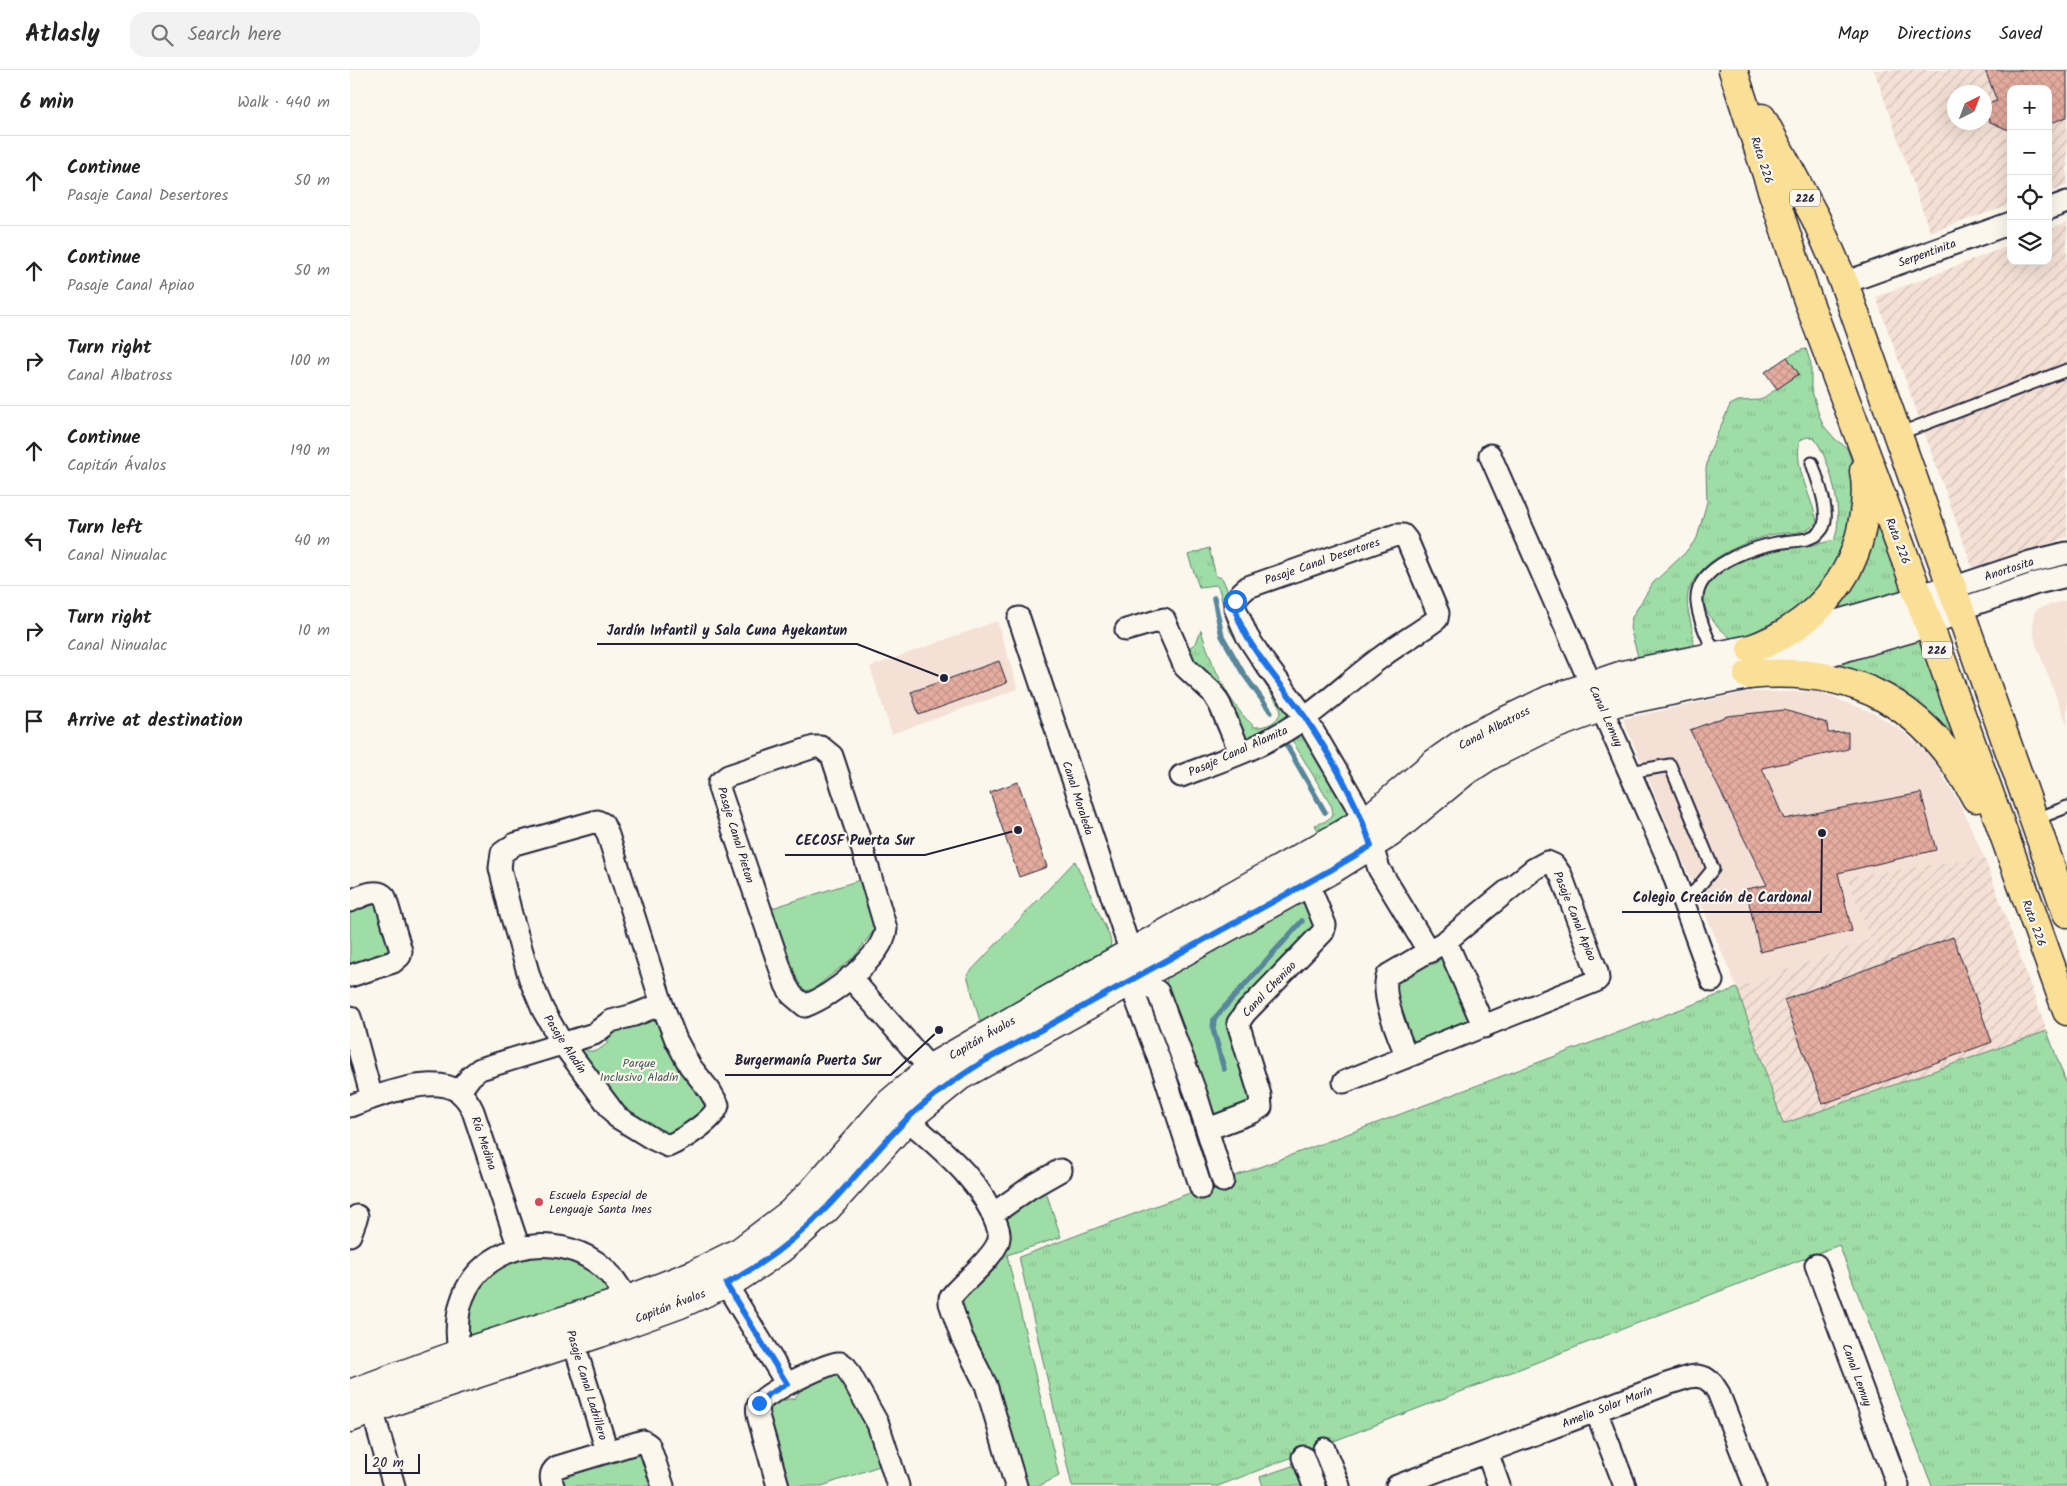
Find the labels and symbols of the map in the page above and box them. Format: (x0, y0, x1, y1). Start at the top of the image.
north arrow (1947, 85, 1992, 130)
street label: Ruta 226 (1745, 134, 1778, 186)
road number: 226 (1790, 190, 1820, 206)
street label: Serpentinita (1896, 234, 1959, 273)
street label: Ruta 226 (1880, 515, 1915, 567)
street label: Pasaje Canal Desertores (1262, 533, 1382, 590)
street label: Anortosita (1982, 552, 2037, 586)
route start (1224, 590, 1247, 613)
callout: Jardín Infantil y Sala Cuna Ayekantun (597, 615, 857, 644)
text: Jardín Infantil y Sala Cuna Ayekantun (607, 620, 848, 642)
road number: 226 (1922, 642, 1952, 658)
street label: Canal Lemuy (1584, 682, 1628, 750)
street label: Canal Albatross (1455, 701, 1534, 755)
street label: Pasaje Canal Alamita (1185, 721, 1291, 782)
street label: Canal Moraleda (1057, 759, 1099, 838)
street label: Pasaje Canal Pieton (712, 785, 759, 886)
callout: CECOSF Puerta Sur (785, 826, 925, 855)
text: CECOSF Puerta Sur (795, 830, 916, 852)
street label: Pasaje Canal Apiao (1548, 868, 1601, 964)
callout: Colegio Creación de Cardonal (1622, 883, 1821, 912)
text: Colegio Creación de Cardonal (1633, 887, 1812, 909)
street label: Ruta 226 (2016, 897, 2051, 949)
street label: Canal Cheniao (1238, 957, 1301, 1022)
street label: Pasaje Aladín (538, 1011, 591, 1078)
street label: Capitán Ávalos (945, 1012, 1019, 1065)
callout: Burgermanía Puerta Sur (725, 1046, 891, 1075)
text: Burgermanía Puerta Sur (735, 1050, 882, 1072)
park label: Parque Inclusivo Aladín (600, 1054, 678, 1087)
street label: Río Medina (465, 1114, 502, 1173)
place label: Escuela Especial de Lenguaje Santa Ines (549, 1186, 652, 1219)
marker: Escuela Especial de Lenguaje Santa Ines (533, 1196, 545, 1208)
street label: Capitán Ávalos (632, 1284, 708, 1329)
street label: Pasaje Canal Ladrillero (561, 1328, 612, 1443)
street label: Canal Lemuy (1836, 1341, 1877, 1410)
street label: Amelia Solar Marín (1559, 1381, 1655, 1434)
route end (748, 1392, 771, 1415)
scale bar (365, 1451, 420, 1474)

